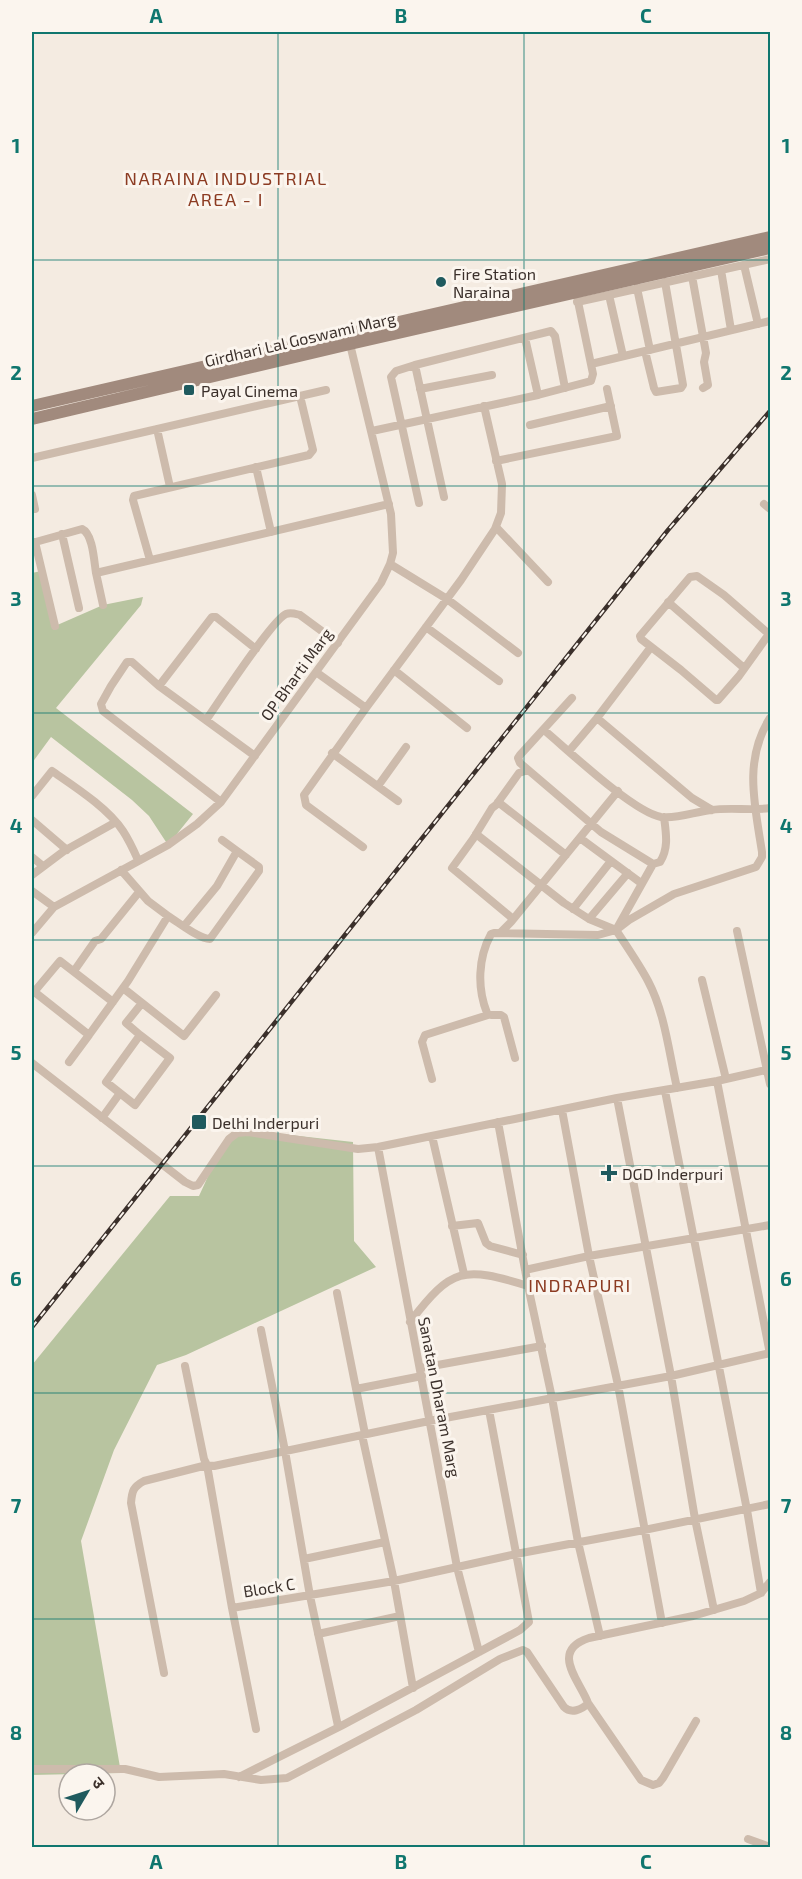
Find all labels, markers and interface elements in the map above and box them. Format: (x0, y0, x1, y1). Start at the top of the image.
text: A (149, 3, 163, 27)
text: B (395, 3, 407, 27)
text: C (640, 3, 652, 27)
text: 1 (12, 133, 20, 157)
text: 1 (782, 133, 790, 157)
district label: NARAINA INDUSTRIAL AREA - I (124, 167, 328, 210)
place label: Fire Station Naraina (453, 264, 536, 301)
marker: Fire Station Naraina (434, 275, 448, 289)
street label: Girdhari Lal Goswami Marg (203, 308, 397, 370)
text: 2 (10, 360, 22, 384)
text: 2 (780, 360, 792, 384)
place label: Payal Cinema (201, 381, 298, 400)
marker: Payal Cinema (182, 383, 196, 397)
text: 3 (10, 586, 22, 610)
text: 3 (780, 586, 792, 610)
street label: OP Bharti Marg (256, 624, 336, 724)
text: 4 (10, 813, 23, 837)
text: 4 (780, 813, 793, 837)
text: 5 (10, 1040, 22, 1064)
text: 5 (780, 1040, 792, 1064)
marker: Delhi Inderpuri (190, 1113, 208, 1131)
place label: Delhi Inderpuri (212, 1113, 319, 1132)
marker: DGD Inderpuri (600, 1164, 618, 1182)
place label: DGD Inderpuri (622, 1164, 723, 1183)
text: 6 (10, 1266, 22, 1290)
text: 6 (780, 1266, 792, 1290)
district label: INDRAPURI (528, 1274, 632, 1296)
street label: Sanatan Dharam Marg (415, 1315, 465, 1479)
text: 7 (11, 1493, 22, 1517)
text: 7 (781, 1493, 792, 1517)
street label: Block C (242, 1574, 296, 1600)
text: 8 (10, 1720, 22, 1744)
text: 8 (780, 1720, 792, 1744)
north arrow (57, 1762, 117, 1822)
text: उ (89, 1773, 110, 1792)
text: A (149, 1849, 163, 1873)
text: B (395, 1849, 407, 1873)
text: C (640, 1849, 652, 1873)

